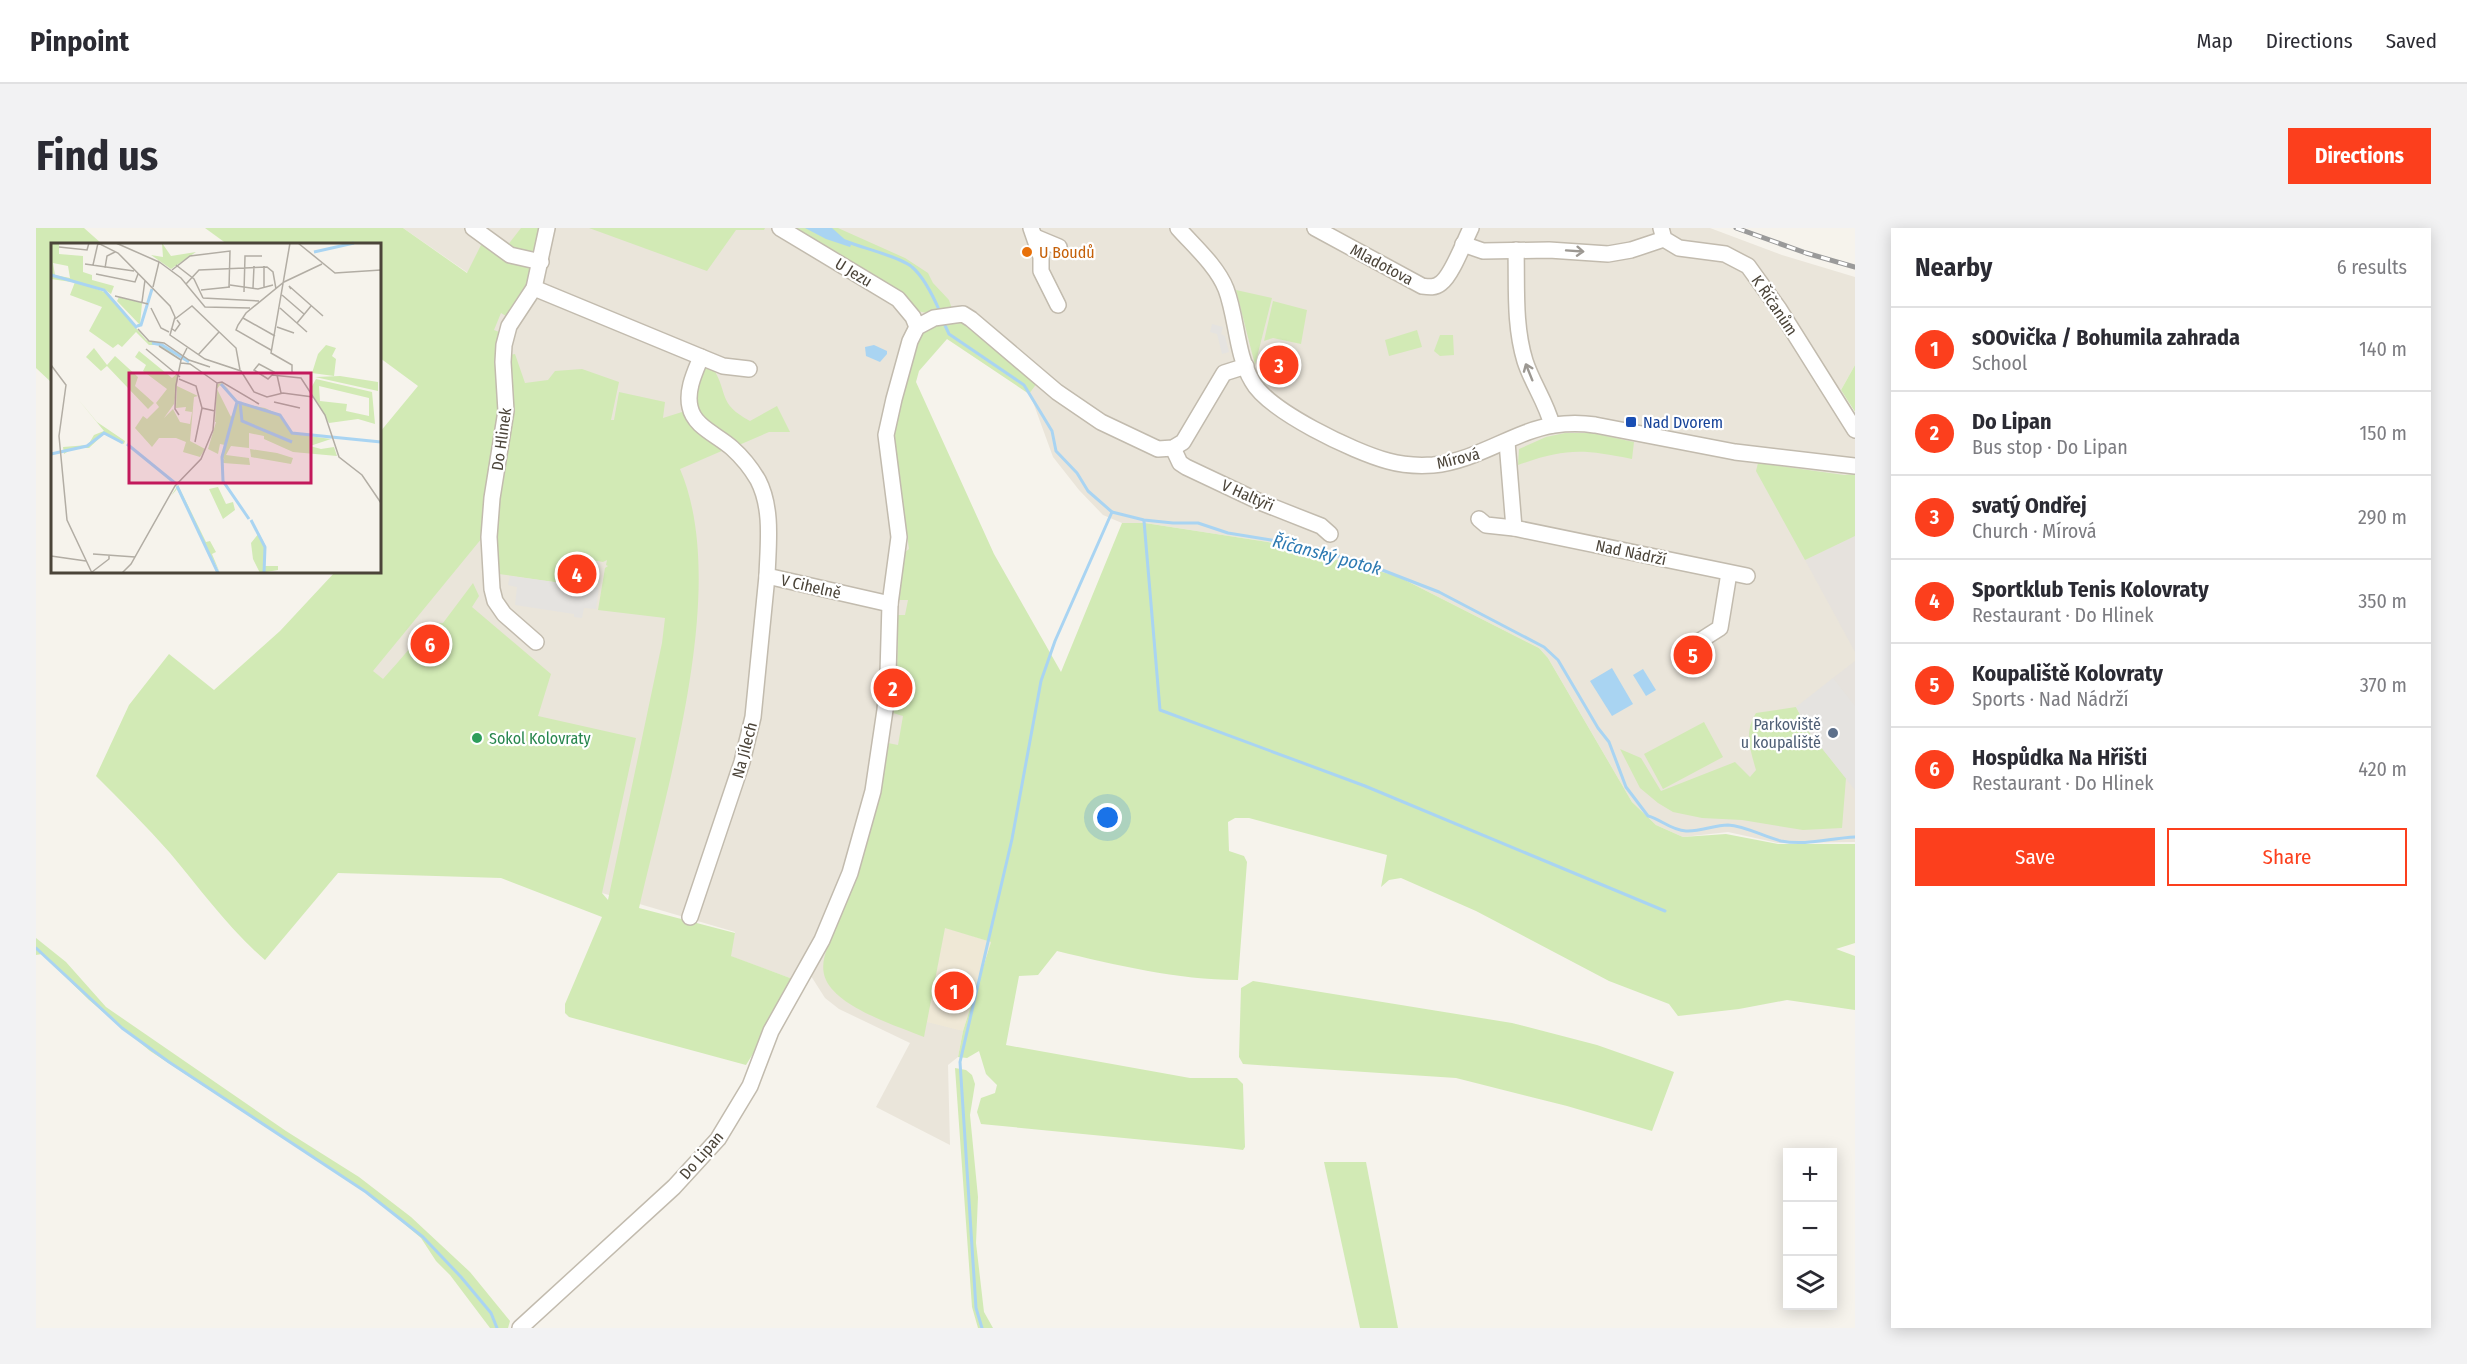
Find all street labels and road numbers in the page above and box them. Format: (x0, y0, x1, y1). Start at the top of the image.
street label: Mladotova (1347, 240, 1417, 289)
street label: U Jezu (832, 254, 876, 291)
street label: K Říčanům (1748, 271, 1802, 339)
street label: Do Hlinek (488, 406, 515, 472)
street label: Mírová (1435, 444, 1482, 473)
street label: V Haltýři (1219, 476, 1277, 515)
street label: Nad Nádrží (1594, 536, 1668, 569)
street label: V Cihelně (779, 570, 843, 603)
street label: Na Jílech (728, 720, 761, 780)
street label: Do Lipan (675, 1127, 727, 1183)

